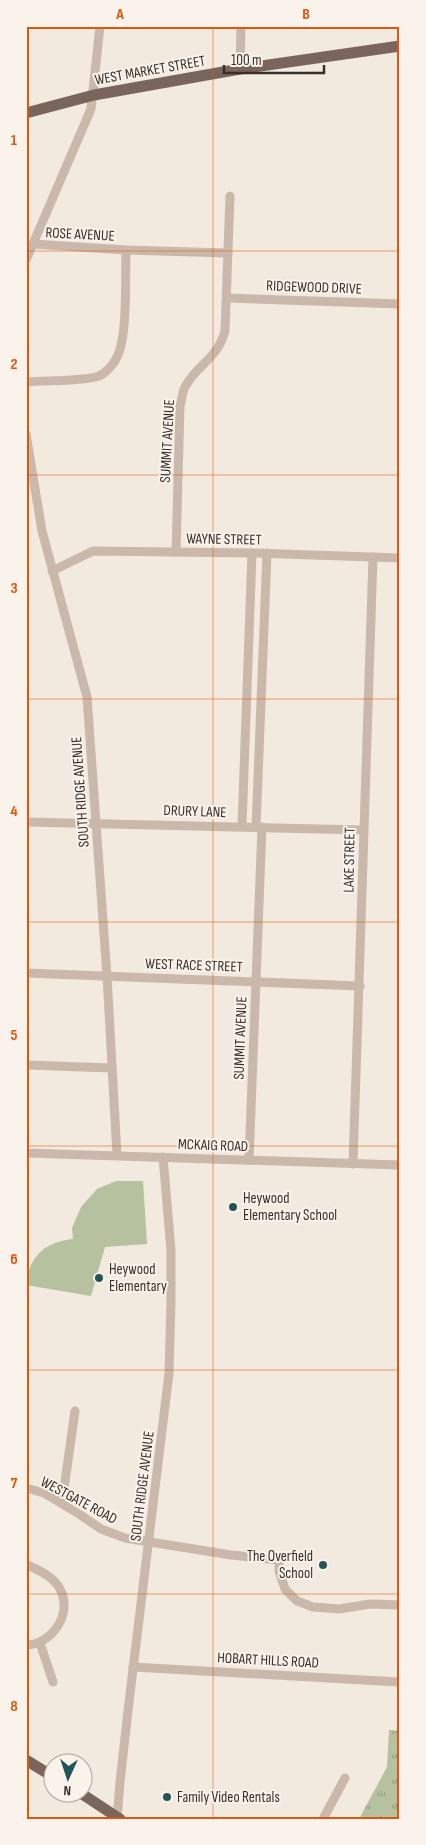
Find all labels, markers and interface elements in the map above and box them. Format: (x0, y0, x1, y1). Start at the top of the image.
text: A (115, 5, 124, 24)
text: B (302, 5, 310, 24)
scale bar (224, 42, 324, 74)
street label: WEST MARKET STREET (93, 51, 207, 90)
text: 100 m (231, 51, 262, 70)
text: 1 (11, 131, 18, 150)
street label: ROSE AVENUE (45, 223, 115, 246)
street label: RIDGEWOOD DRIVE (266, 276, 362, 299)
text: 2 (10, 355, 18, 374)
street label: SUMMIT AVENUE (156, 399, 179, 483)
street label: WAYNE STREET (186, 529, 262, 550)
text: 3 (10, 579, 18, 598)
street label: SOUTH RIDGE AVENUE (67, 736, 94, 848)
street label: DRURY LANE (163, 801, 227, 822)
text: 4 (10, 802, 18, 821)
street label: LAKE STREET (339, 827, 360, 893)
street label: WEST RACE STREET (145, 954, 243, 977)
street label: SUMMIT AVENUE (230, 996, 251, 1080)
text: 5 (10, 1026, 18, 1045)
street label: MCKAIG ROAD (178, 1135, 248, 1156)
place label: Heywood Elementary School (243, 1189, 337, 1225)
marker: Heywood Elementary School (227, 1201, 239, 1213)
text: 6 (10, 1250, 18, 1269)
place label: Heywood Elementary (109, 1260, 167, 1296)
marker: Heywood Elementary (93, 1272, 105, 1284)
street label: SOUTH RIDGE AVENUE (126, 1430, 159, 1542)
street label: WESTGATE ROAD (37, 1472, 120, 1529)
text: 7 (11, 1474, 18, 1493)
place label: The Overfield School (247, 1547, 313, 1583)
marker: The Overfield School (317, 1559, 329, 1571)
street label: HOBART HILLS ROAD (217, 1648, 319, 1673)
text: 8 (10, 1697, 18, 1716)
north arrow (42, 1752, 92, 1802)
text: N (63, 1782, 72, 1799)
place label: Family Video Rentals (177, 1788, 280, 1807)
marker: Family Video Rentals (161, 1791, 173, 1803)

